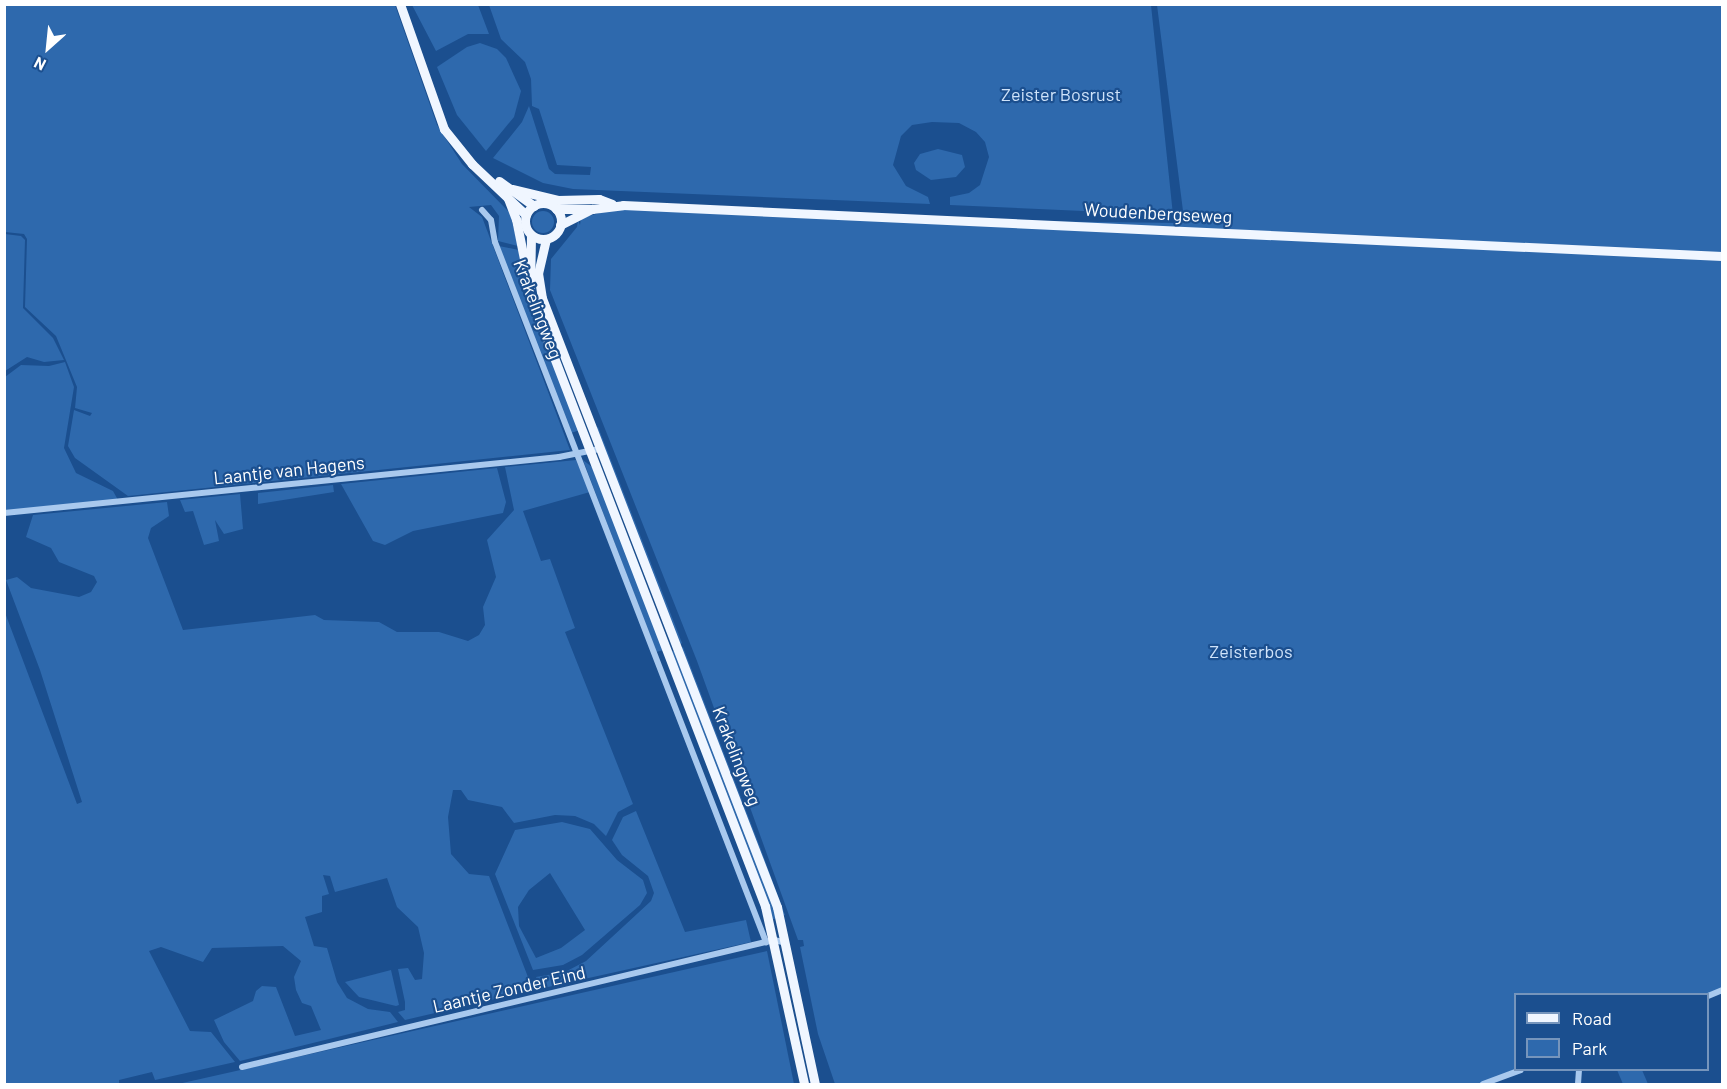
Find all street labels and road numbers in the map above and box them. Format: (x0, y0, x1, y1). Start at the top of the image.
street label: Woudenbergseweg (1083, 198, 1233, 228)
street label: Krakelingweg (509, 256, 567, 362)
street label: Laantje van Hagens (212, 451, 366, 489)
street label: Krakelingweg (708, 703, 766, 809)
street label: Laantje Zonder Eind (430, 961, 588, 1017)

